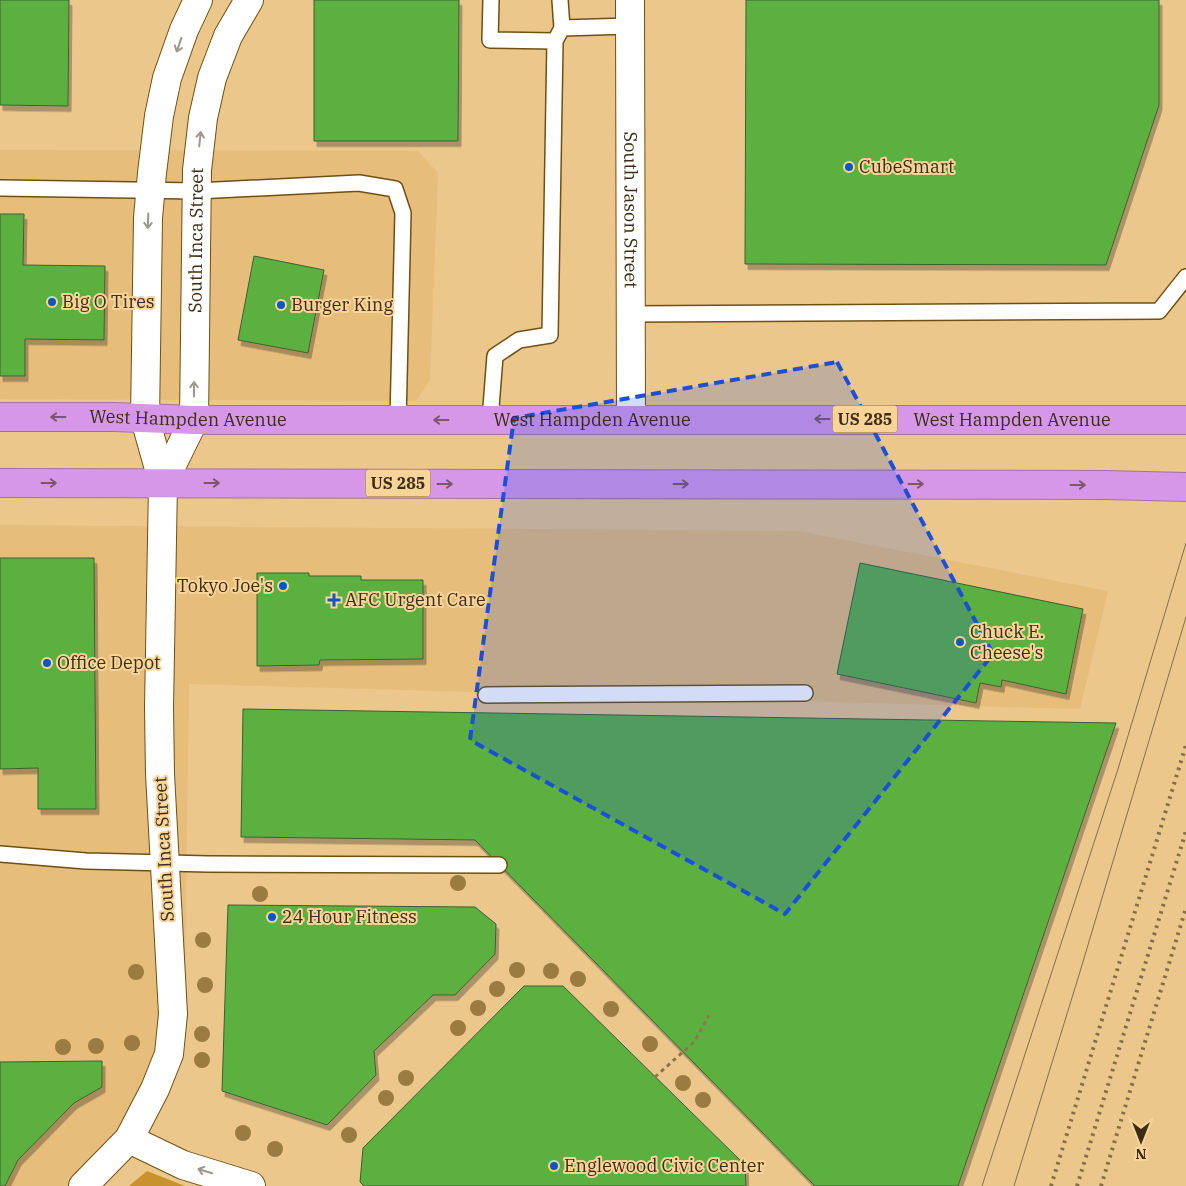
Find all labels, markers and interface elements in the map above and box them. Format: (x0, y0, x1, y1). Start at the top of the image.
one-way arrow (173, 37, 183, 53)
one-way arrow (196, 131, 205, 147)
street label: South Jason Street (619, 132, 643, 288)
place label: CubeSmart (859, 155, 954, 178)
marker: CubeSmart (843, 161, 855, 173)
street label: South Inca Street (183, 167, 208, 313)
one-way arrow (144, 213, 153, 229)
place label: Big O Tires (62, 290, 155, 313)
place label: Burger King (291, 293, 393, 316)
marker: Big O Tires (46, 296, 58, 308)
marker: Burger King (275, 299, 287, 311)
one-way arrow (189, 381, 199, 397)
street label: West Hampden Avenue (89, 405, 287, 431)
road number: US 285 (832, 406, 898, 432)
street label: West Hampden Avenue (493, 408, 691, 431)
street label: West Hampden Avenue (913, 408, 1111, 431)
one-way arrow (50, 412, 66, 422)
one-way arrow (814, 414, 830, 424)
one-way arrow (434, 415, 450, 425)
road number: US 285 (366, 469, 430, 496)
one-way arrow (40, 478, 56, 488)
one-way arrow (204, 478, 220, 488)
one-way arrow (436, 479, 452, 489)
one-way arrow (672, 479, 689, 489)
one-way arrow (907, 479, 923, 489)
one-way arrow (1070, 480, 1086, 490)
place label: Tokyo Joe's (177, 574, 273, 597)
marker: Tokyo Joe's (277, 580, 289, 592)
place label: AFC Urgent Care (345, 588, 486, 611)
marker: AFC Urgent Care (327, 593, 341, 607)
place label: Chuck E. Cheese's (970, 620, 1044, 664)
marker: Chuck E. Cheese's (954, 636, 966, 648)
place label: Office Depot (57, 651, 160, 674)
marker: Office Depot (41, 657, 53, 669)
street label: South Inca Street (148, 776, 179, 922)
place label: 24 Hour Fitness (282, 905, 417, 928)
marker: 24 Hour Fitness (266, 911, 278, 923)
north arrow (1116, 1116, 1166, 1166)
text: N (1135, 1145, 1147, 1163)
place label: Englewood Civic Center (564, 1154, 764, 1177)
marker: Englewood Civic Center (548, 1160, 560, 1172)
one-way arrow (197, 1166, 213, 1176)

